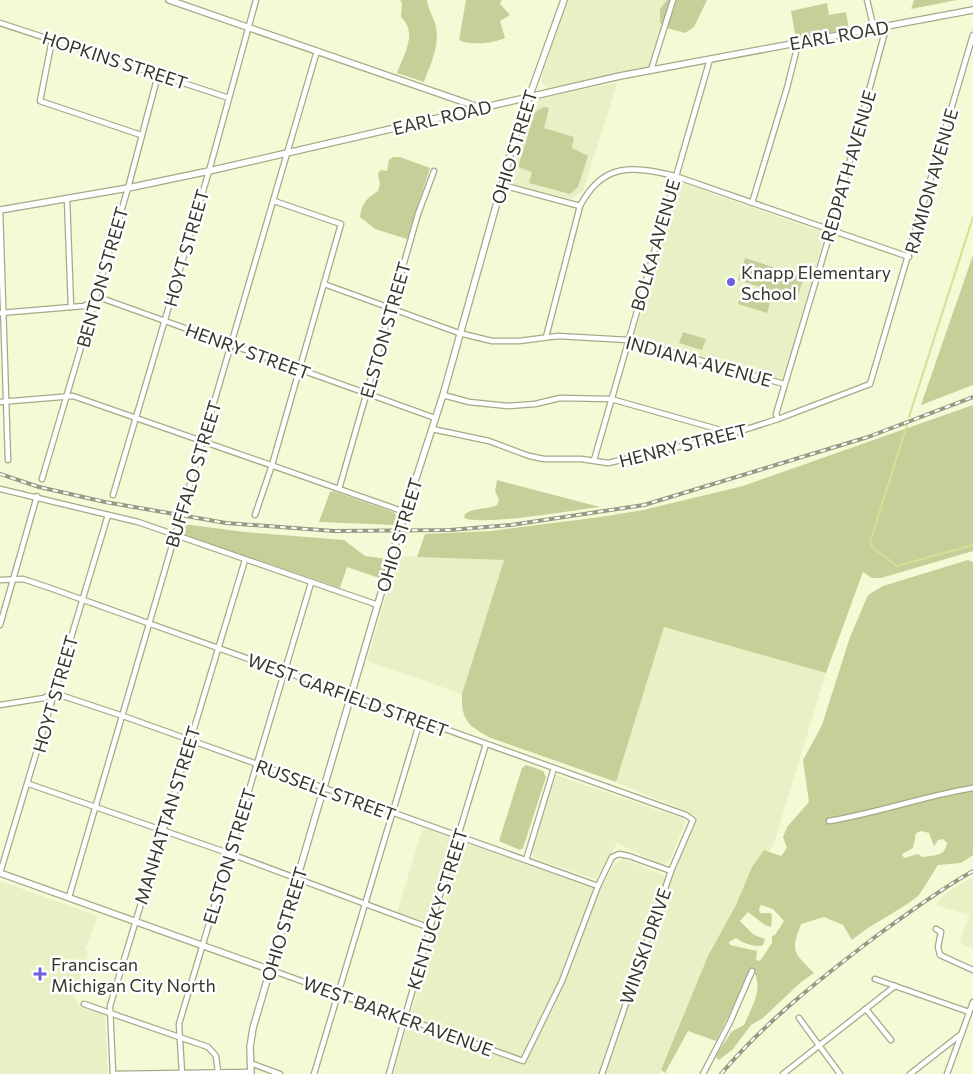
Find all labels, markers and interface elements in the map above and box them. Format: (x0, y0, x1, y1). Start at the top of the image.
street label: EARL ROAD (788, 15, 890, 55)
street label: HOPKINS STREET (40, 26, 190, 94)
street label: OHIO STREET (486, 87, 542, 207)
street label: REDPATH AVENUE (816, 87, 880, 245)
street label: EARL ROAD (391, 95, 493, 139)
street label: RAMION AVENUE (900, 106, 962, 256)
street label: BOLKA AVENUE (626, 177, 684, 313)
street label: HOYT STREET (159, 187, 213, 309)
street label: BENTON STREET (71, 204, 133, 350)
street label: ELSTON STREET (355, 259, 415, 401)
place label: Knapp Elementary School (741, 261, 891, 304)
marker: Knapp Elementary School (725, 276, 737, 288)
street label: HENRY STREET (183, 318, 313, 384)
street label: INDIANA AVENUE (624, 331, 774, 391)
street label: BUFFALO STREET (160, 398, 226, 550)
street label: HENRY STREET (617, 418, 749, 472)
street label: OHIO STREET (371, 475, 427, 595)
street label: HOYT STREET (28, 633, 82, 755)
street label: WEST GARFIELD STREET (245, 648, 451, 742)
street label: MANHATTAN STREET (129, 723, 205, 907)
street label: RUSSELL STREET (253, 754, 399, 826)
street label: ELSTON STREET (198, 785, 260, 927)
street label: KENTUCKY STREET (402, 826, 472, 992)
street label: OHIO STREET (256, 864, 312, 984)
street label: WINSKI DRIVE (615, 885, 675, 1007)
place label: Franciscan Michigan City North (51, 953, 216, 996)
marker: Franciscan Michigan City North (33, 967, 47, 981)
street label: WEST BARKER AVENUE (300, 971, 496, 1061)

